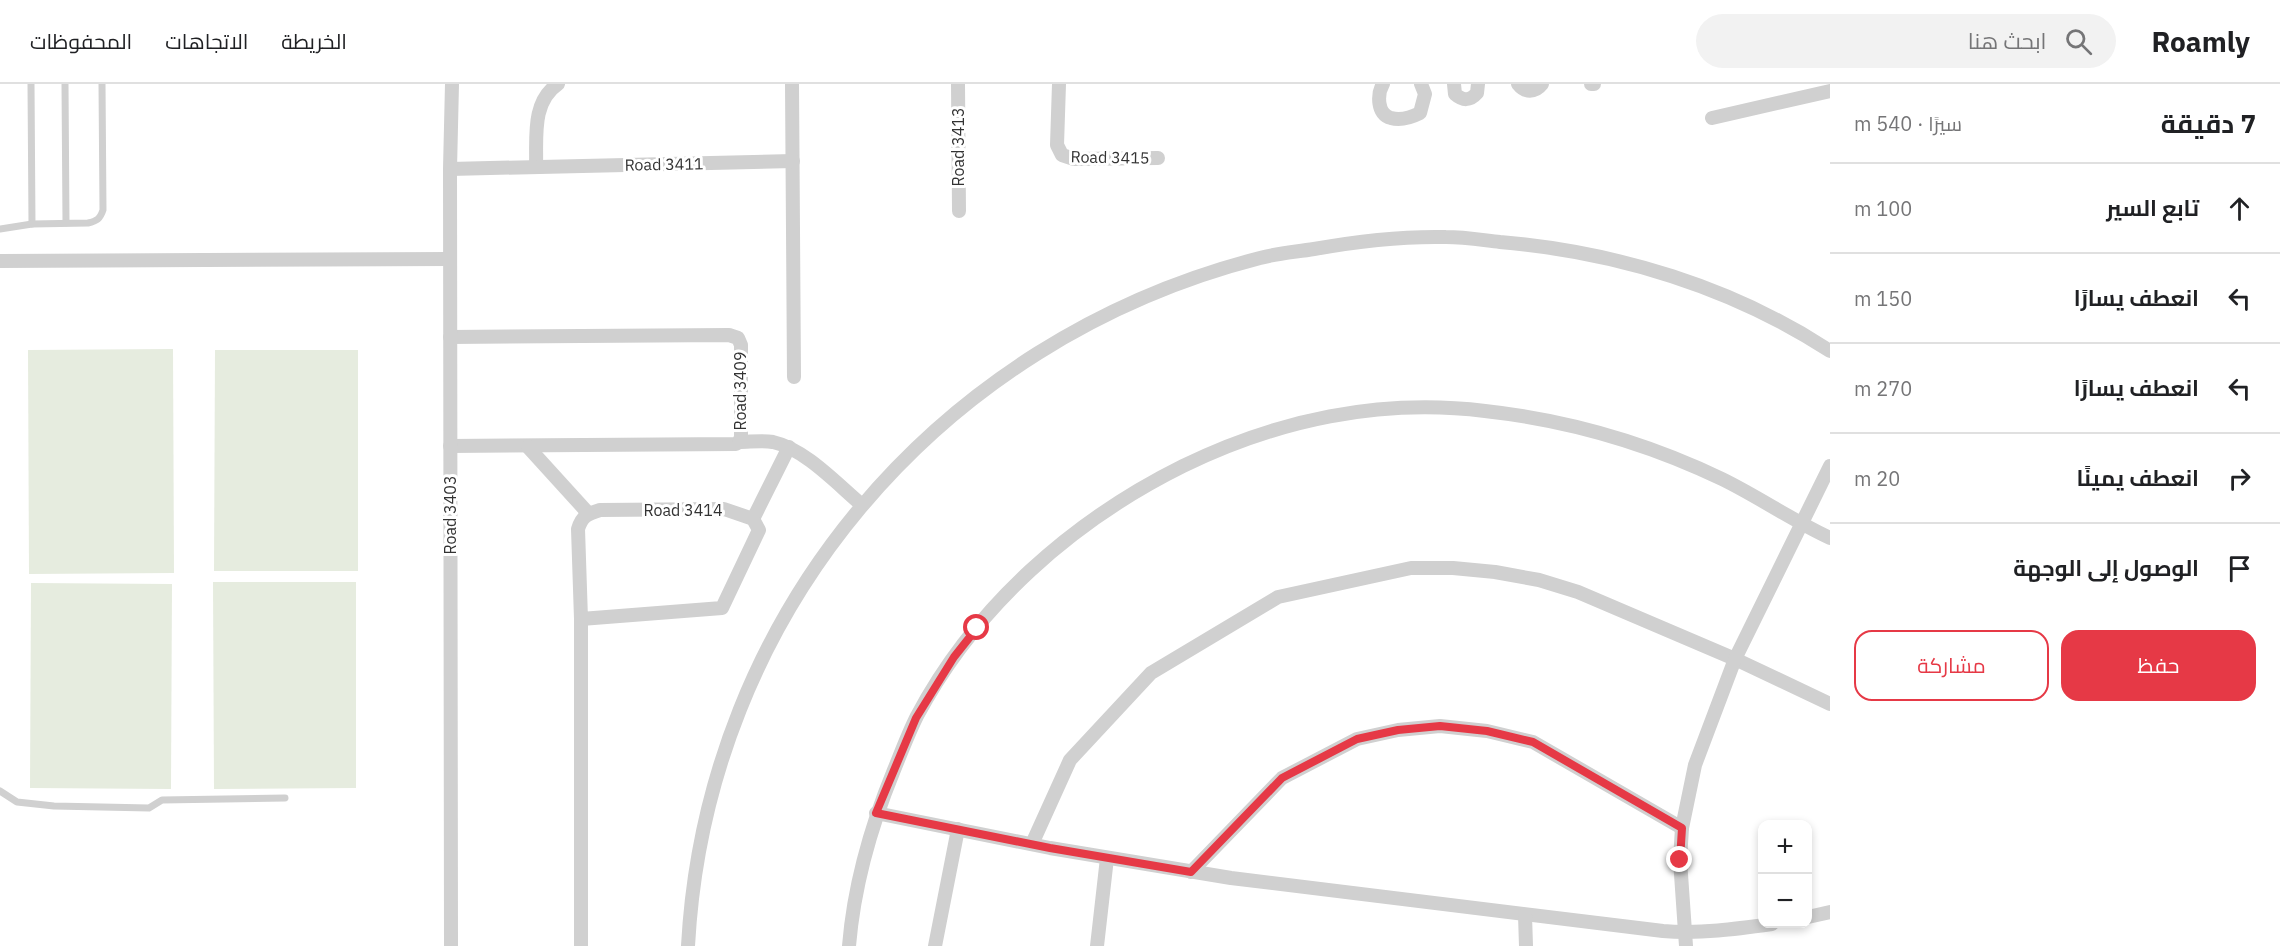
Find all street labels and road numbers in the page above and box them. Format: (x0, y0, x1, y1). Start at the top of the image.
street label: Road 3413 (948, 108, 968, 186)
street label: Road 3415 (1070, 146, 1150, 168)
street label: Road 3411 (624, 153, 704, 175)
street label: Road 3409 (730, 352, 750, 430)
street label: Road 3403 (440, 476, 460, 554)
street label: Road 3414 (644, 500, 722, 520)

